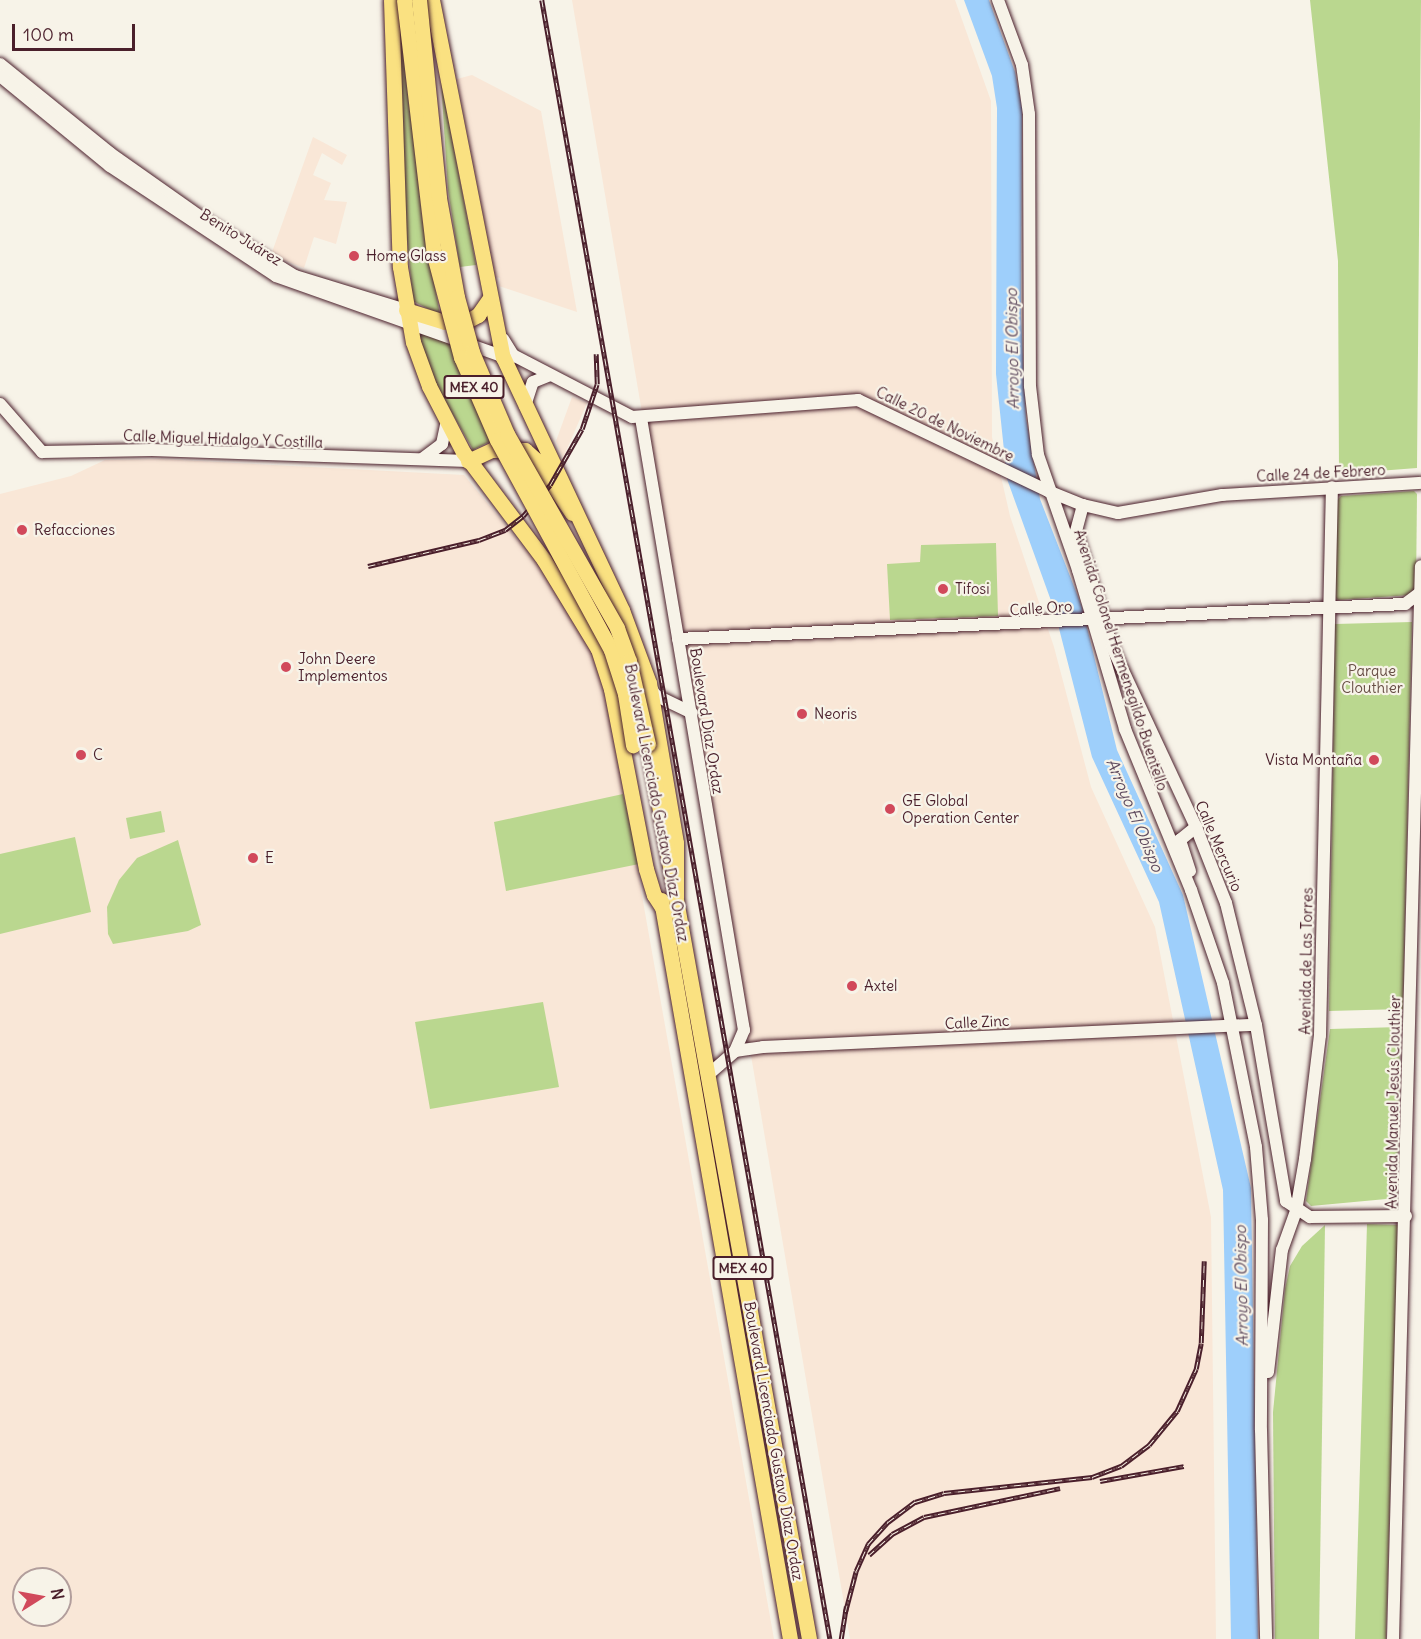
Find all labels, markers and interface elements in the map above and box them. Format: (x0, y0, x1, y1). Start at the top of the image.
scale bar (15, 12, 138, 50)
text: 100 m (23, 23, 74, 46)
street label: Benito Juárez (197, 205, 285, 269)
place label: Home Glass (366, 247, 446, 265)
marker: Home Glass (347, 249, 361, 263)
water label: Arroyo El Obispo (1001, 288, 1023, 410)
road number: MEX 40 (442, 376, 506, 398)
street label: Calle 20 de Noviembre (873, 383, 1017, 465)
street label: Calle Miguel Hidalgo Y Costilla (123, 427, 323, 451)
street label: Calle 24 de Febrero (1256, 461, 1386, 485)
place label: Refacciones (34, 521, 115, 539)
marker: Refacciones (15, 523, 29, 537)
street label: Avenida Colonel Hermenegildo Buentello (1070, 527, 1172, 793)
place label: Tifosi (955, 580, 990, 598)
marker: Tifosi (936, 582, 950, 596)
street label: Calle Oro (1009, 597, 1073, 619)
street label: Boulevard Diaz Ordaz (687, 647, 727, 795)
place label: John Deere Implementos (298, 649, 388, 684)
marker: John Deere Implementos (279, 660, 293, 674)
park label: Parque Clouthier (1341, 661, 1403, 696)
street label: Boulevard Licenciado Gustavo Díaz Ordaz (621, 662, 693, 944)
place label: Neoris (814, 705, 857, 723)
marker: Neoris (795, 707, 809, 721)
place label: C (93, 746, 103, 764)
marker: C (74, 748, 88, 762)
place label: Vista Montaña (1265, 751, 1362, 769)
marker: Vista Montaña (1367, 753, 1381, 767)
water label: Arroyo El Obispo (1103, 756, 1167, 874)
place label: GE Global Operation Center (902, 791, 1019, 826)
street label: Calle Mercurio (1192, 798, 1246, 894)
marker: GE Global Operation Center (883, 802, 897, 816)
place label: E (265, 849, 274, 867)
marker: E (246, 851, 260, 865)
street label: Avenida de Las Torres (1296, 887, 1316, 1035)
place label: Axtel (864, 977, 897, 995)
marker: Axtel (845, 979, 859, 993)
street label: Avenida Manuel Jesús Clouthier (1382, 995, 1404, 1209)
street label: Calle Zinc (944, 1011, 1010, 1033)
water label: Arroyo El Obispo (1230, 1225, 1252, 1347)
road number: MEX 40 (712, 1257, 774, 1279)
street label: Boulevard Licenciado Gustavo Díaz Ordaz (741, 1300, 807, 1582)
north arrow (12, 1567, 72, 1627)
text: N (47, 1587, 69, 1601)

